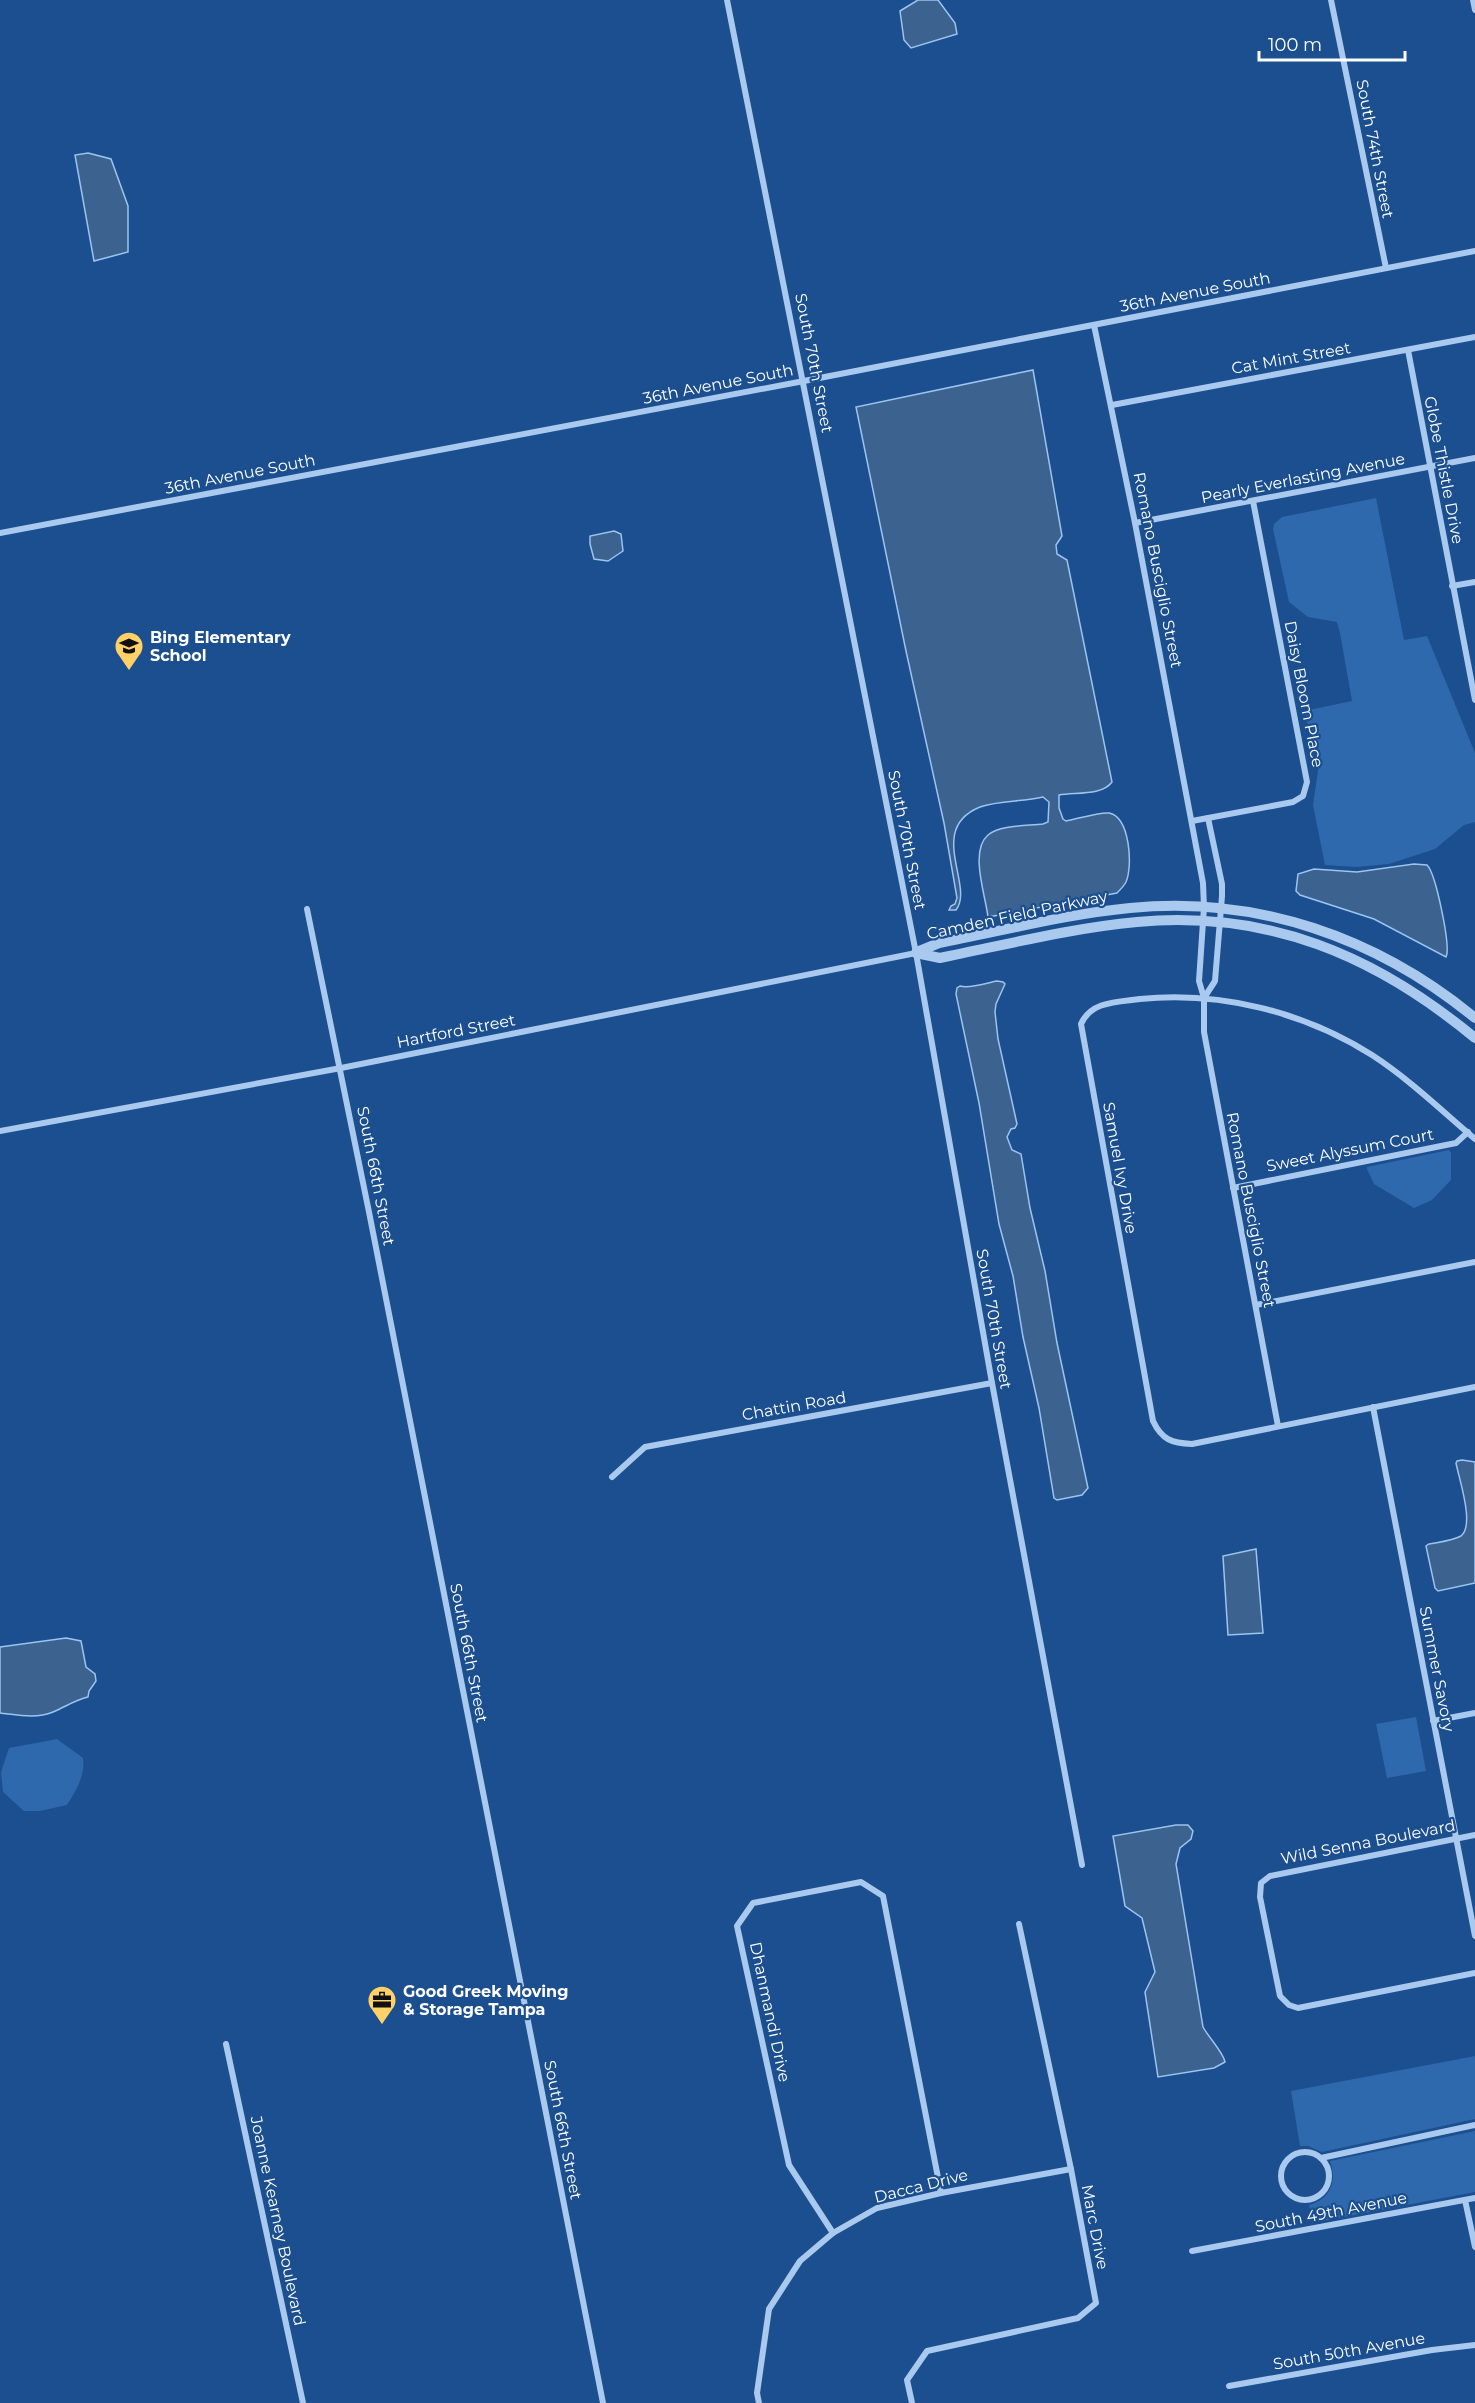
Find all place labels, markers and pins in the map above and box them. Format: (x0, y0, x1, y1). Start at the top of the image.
place label: Bing Elementary School (150, 628, 291, 665)
school or university icon: Bing Elementary School (113, 630, 145, 672)
place label: Good Greek Moving & Storage Tampa (403, 1982, 568, 2019)
office icon: Good Greek Moving & Storage Tampa (366, 1984, 398, 2026)

